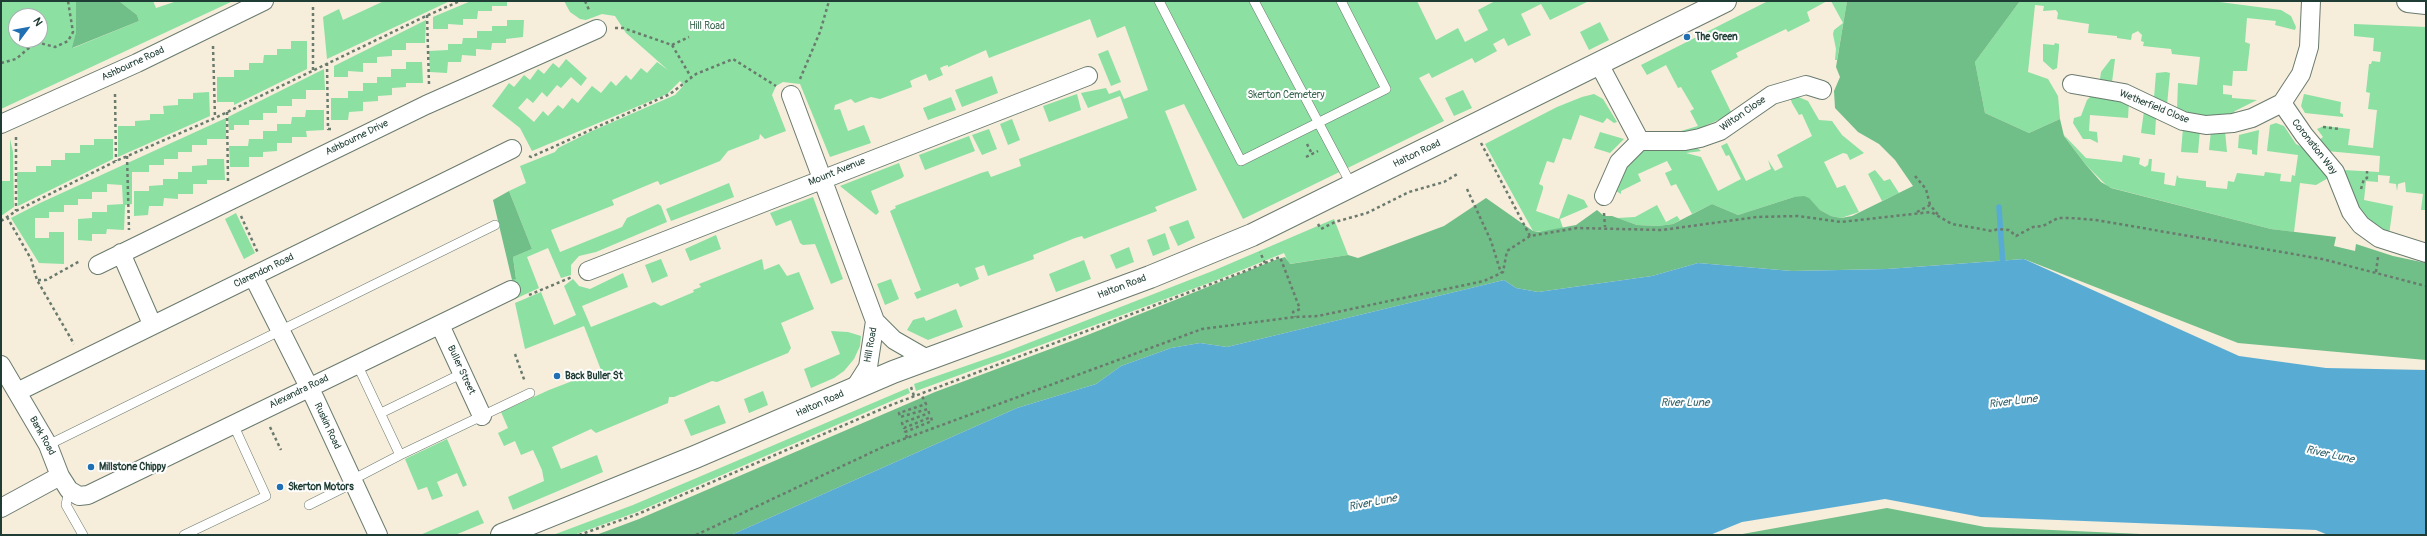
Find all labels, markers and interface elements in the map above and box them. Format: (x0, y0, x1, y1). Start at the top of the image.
north arrow (8, 8, 48, 48)
text: N (30, 15, 45, 29)
park label: Hill Road (689, 20, 725, 32)
place label: The Green (1695, 31, 1738, 43)
marker: The Green (1682, 32, 1692, 42)
street label: Ashbourne Road (100, 44, 166, 84)
street label: Wetherfield Close (2117, 88, 2191, 126)
park label: Skerton Cemetery (1247, 89, 1325, 101)
street label: Wilton Close (1718, 94, 1768, 134)
street label: Coronation Way (2289, 117, 2339, 177)
street label: Ashbourne Drive (324, 118, 390, 158)
street label: Halton Road (1391, 137, 1443, 171)
street label: Mount Avenue (807, 155, 867, 189)
street label: Clarendon Road (232, 251, 296, 291)
street label: Halton Road (1096, 272, 1148, 302)
street label: Hill Road (862, 326, 880, 364)
street label: Buller Street (444, 343, 478, 397)
place label: Back Buller St (565, 370, 623, 382)
marker: Back Buller St (552, 371, 562, 381)
street label: Alexandra Road (267, 372, 331, 412)
street label: Halton Road (794, 388, 846, 420)
water label: River Lune (1988, 392, 2038, 412)
water label: River Lune (1661, 396, 1709, 410)
street label: Ruskin Road (311, 401, 343, 451)
street label: Bank Road (26, 414, 58, 458)
water label: River Lune (2305, 443, 2355, 467)
place label: Millstone Chippy (99, 461, 166, 473)
marker: Millstone Chippy (86, 462, 96, 472)
place label: Skerton Motors (288, 481, 354, 493)
marker: Skerton Motors (275, 482, 285, 492)
water label: River Lune (1348, 492, 1398, 514)

